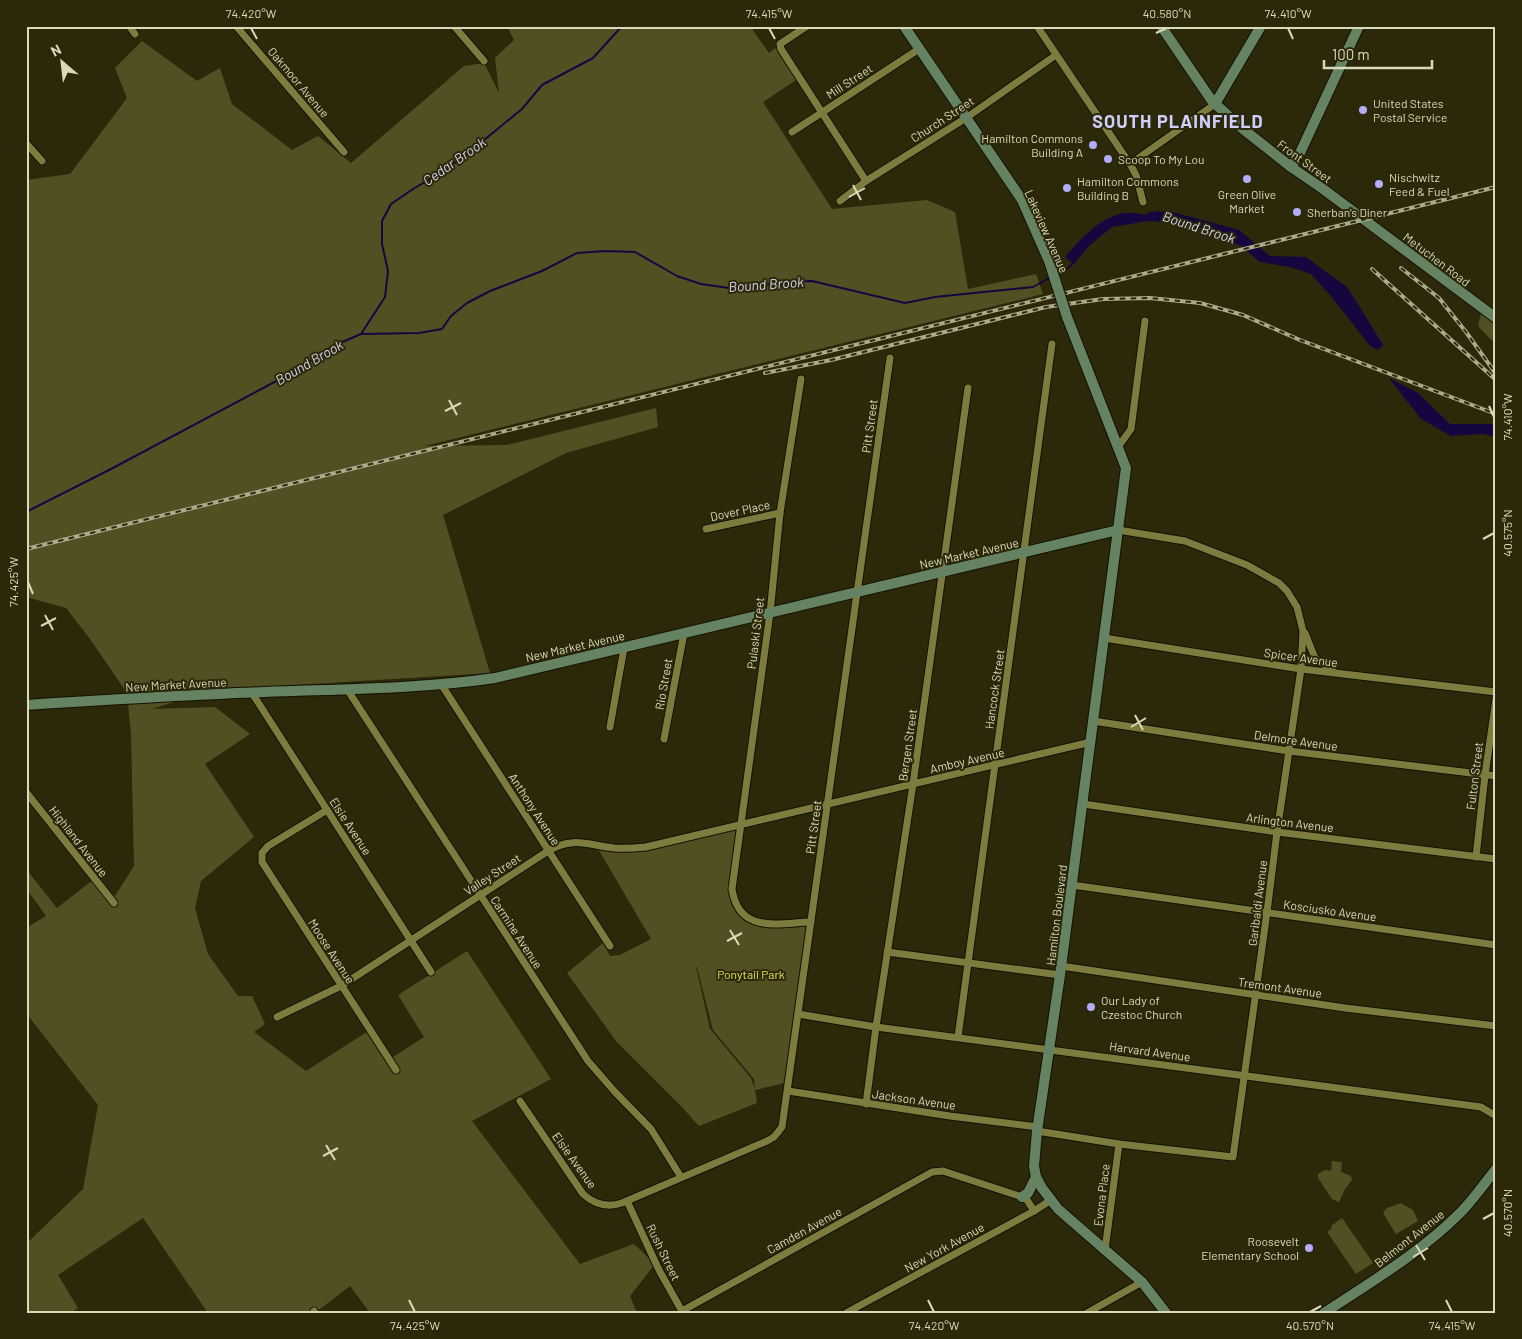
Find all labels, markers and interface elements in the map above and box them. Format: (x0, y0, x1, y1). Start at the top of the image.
text: 74.420°W (226, 6, 277, 20)
text: 74.415°W (746, 6, 793, 20)
text: 40.580°N (1143, 6, 1191, 20)
text: 74.410°W (1264, 6, 1312, 20)
north arrow (38, 38, 88, 88)
scale bar (1324, 38, 1432, 70)
text: N (48, 40, 64, 60)
street label: Oakmoor Avenue (266, 44, 332, 120)
text: 100 m (1332, 45, 1370, 63)
street label: Mill Street (823, 61, 875, 101)
street label: Church Street (908, 93, 976, 145)
place label: United States Postal Service (1373, 96, 1447, 124)
marker: United States Postal Service (1357, 104, 1369, 116)
district label: SOUTH PLAINFIELD (1092, 110, 1264, 132)
place label: Hamilton Commons Building A (981, 131, 1083, 159)
water label: Cedar Brook (419, 133, 489, 189)
street label: Front Street (1275, 137, 1335, 185)
marker: Hamilton Commons Building A (1087, 139, 1099, 151)
place label: Scoop To My Lou (1118, 152, 1205, 166)
marker: Scoop To My Lou (1102, 153, 1114, 165)
place label: Nischwitz Feed & Fuel (1389, 170, 1450, 198)
marker: Green Olive Market (1241, 173, 1253, 185)
place label: Hamilton Commons Building B (1077, 174, 1179, 202)
marker: Nischwitz Feed & Fuel (1373, 178, 1385, 190)
marker: Hamilton Commons Building B (1061, 182, 1073, 194)
street label: Lakeview Avenue (1022, 187, 1072, 275)
place label: Green Olive Market (1218, 187, 1276, 215)
place label: Sherban's Diner (1307, 205, 1388, 219)
marker: Sherban's Diner (1291, 206, 1303, 218)
water label: Bound Brook (1160, 207, 1238, 247)
street label: Metuchen Road (1401, 229, 1473, 289)
water label: Bound Brook (728, 273, 804, 295)
water label: Bound Brook (272, 336, 346, 388)
text: 74.410°W (1500, 393, 1514, 441)
street label: Pitt Street (858, 398, 880, 454)
street label: Dover Place (709, 497, 771, 523)
text: 40.575°N (1500, 509, 1514, 557)
street label: New Market Avenue (918, 535, 1020, 571)
text: 74.425°W (6, 557, 20, 607)
street label: Pulaski Street (744, 596, 766, 670)
street label: New Market Avenue (524, 628, 626, 664)
street label: Spicer Avenue (1263, 645, 1339, 669)
street label: Hancock Street (981, 648, 1007, 730)
street label: Rio Street (652, 657, 674, 711)
street label: New Market Avenue (125, 674, 227, 694)
street label: Bergen Street (895, 708, 919, 782)
street label: Delmore Avenue (1253, 727, 1339, 753)
street label: Fulton Street (1463, 741, 1485, 811)
street label: Amboy Avenue (928, 745, 1006, 775)
street label: Anthony Avenue (506, 770, 564, 848)
street label: Elsie Avenue (327, 795, 375, 857)
street label: Pitt Street (802, 799, 824, 855)
street label: Highland Avenue (47, 803, 111, 879)
street label: Arlington Avenue (1245, 810, 1335, 834)
street label: Valley Street (461, 850, 523, 898)
street label: Garibaldi Avenue (1245, 859, 1269, 947)
street label: Hamilton Boulevard (1043, 864, 1069, 966)
street label: Carmine Avenue (488, 893, 546, 971)
street label: Kosciusko Avenue (1283, 897, 1377, 923)
street label: Moose Avenue (306, 916, 358, 986)
park label: Ponytail Park (717, 967, 785, 981)
street label: Tremont Avenue (1237, 974, 1323, 1000)
place label: Our Lady of Czestoc Church (1101, 993, 1182, 1021)
marker: Our Lady of Czestoc Church (1085, 1001, 1097, 1013)
street label: Harvard Avenue (1109, 1038, 1191, 1064)
street label: Jackson Avenue (871, 1086, 957, 1112)
street label: Elsie Avenue (550, 1129, 600, 1191)
street label: Evona Place (1090, 1163, 1112, 1227)
text: 40.570°N (1500, 1189, 1514, 1237)
street label: Camden Avenue (764, 1204, 844, 1256)
street label: Belmont Avenue (1371, 1206, 1447, 1270)
street label: New York Avenue (902, 1219, 986, 1275)
street label: Rush Street (644, 1221, 684, 1283)
place label: Roosevelt Elementary School (1201, 1234, 1299, 1262)
marker: Roosevelt Elementary School (1303, 1242, 1315, 1254)
text: 74.425°W (390, 1318, 440, 1332)
text: 74.420°W (909, 1318, 960, 1332)
text: 40.570°N (1286, 1318, 1334, 1332)
text: 74.415°W (1429, 1318, 1476, 1332)

